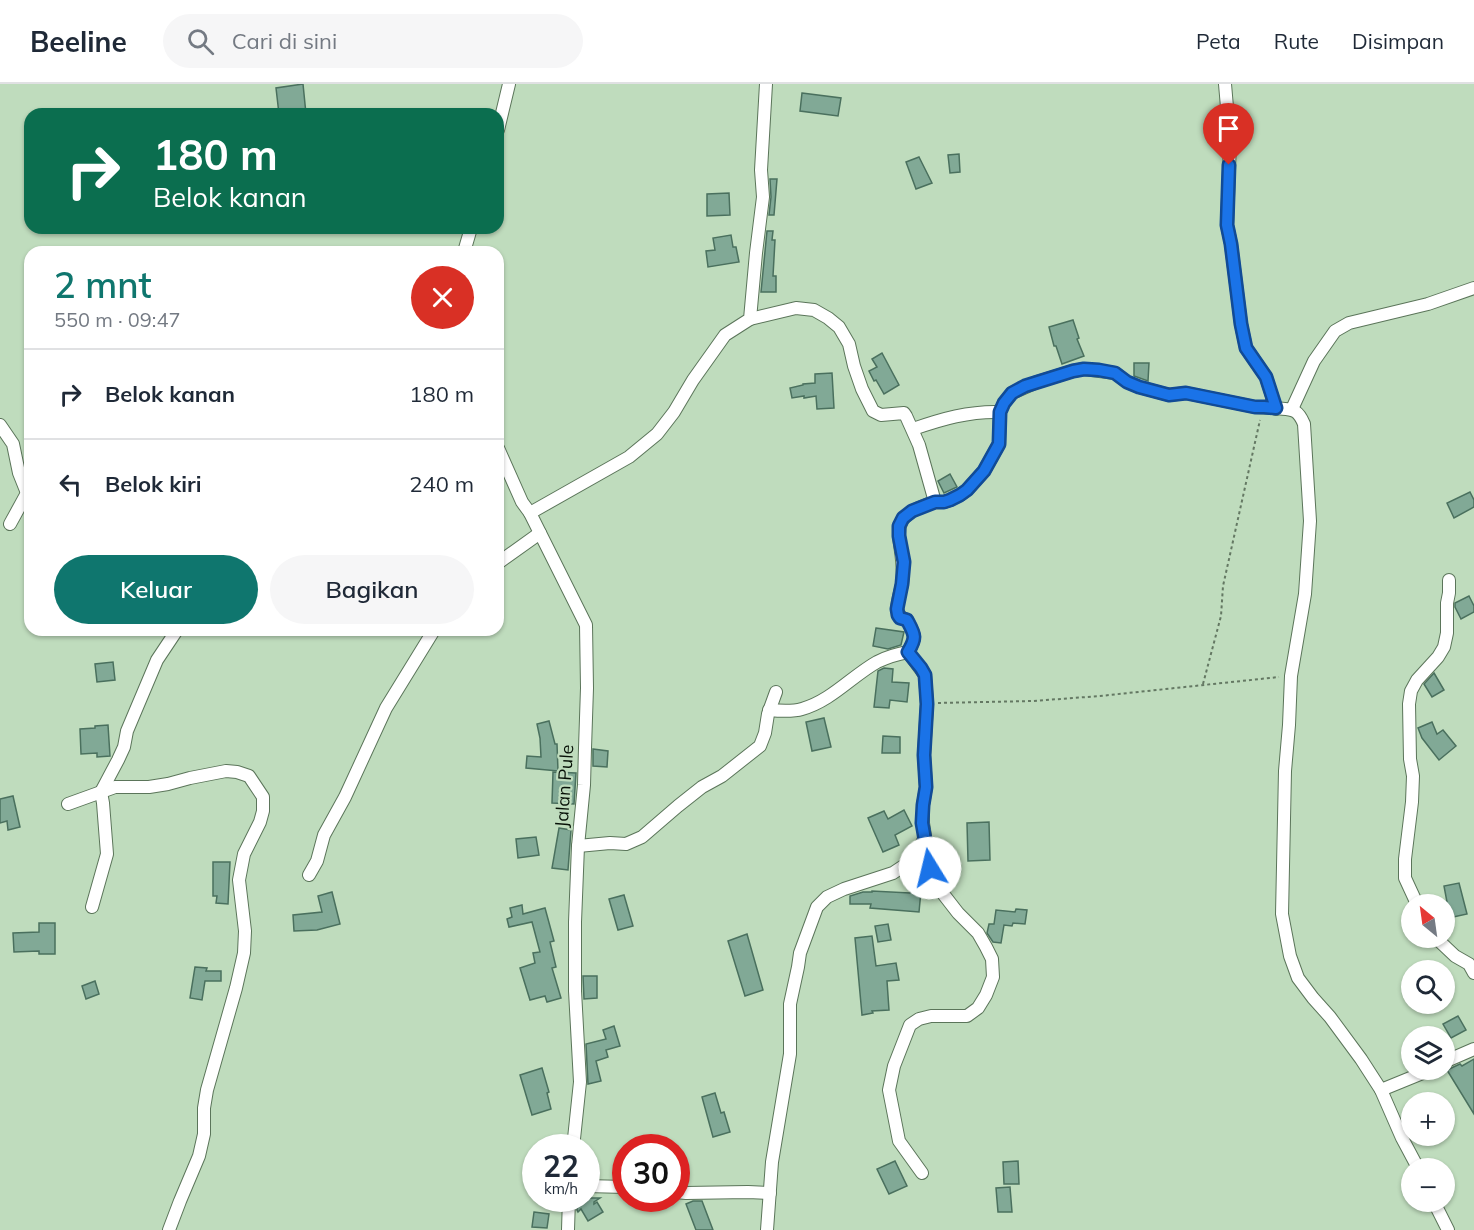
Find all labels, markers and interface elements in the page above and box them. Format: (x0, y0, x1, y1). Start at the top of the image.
search box (163, 14, 583, 68)
text: Beeline (30, 24, 127, 59)
icon: search (184, 25, 217, 58)
text: Cari di sini (232, 27, 337, 55)
text: Peta (1196, 28, 1241, 54)
text: Rute (1274, 28, 1319, 54)
text: Disimpan (1352, 28, 1444, 54)
pin (1203, 103, 1254, 165)
icon: arrive (1212, 112, 1245, 145)
text: 180 m (153, 128, 278, 181)
icon: right (54, 132, 132, 210)
text: Belok kanan (153, 180, 307, 214)
text: 2 mnt (54, 262, 152, 307)
button: close (411, 266, 474, 329)
text: 550 m · 09:47 (54, 307, 180, 332)
icon: right (54, 378, 87, 411)
text: Belok kanan (105, 380, 235, 408)
text: 180 m (409, 380, 474, 408)
icon: left (54, 468, 87, 501)
text: Belok kiri (105, 470, 201, 498)
text: 240 m (409, 470, 474, 498)
button: Keluar (54, 555, 258, 624)
button: Bagikan (270, 555, 474, 624)
street label: Jalan Pule (550, 744, 578, 828)
position arrow (898, 836, 962, 900)
north arrow (1401, 894, 1455, 948)
map controls (1401, 894, 1455, 1212)
button: search (1401, 960, 1455, 1014)
button: layers (1401, 1026, 1455, 1080)
button: + (1401, 1092, 1455, 1146)
speed limit sign: 30 (612, 1134, 690, 1212)
text: 22 (543, 1147, 579, 1185)
button: − (1401, 1158, 1455, 1212)
text: km/h (544, 1179, 578, 1198)

